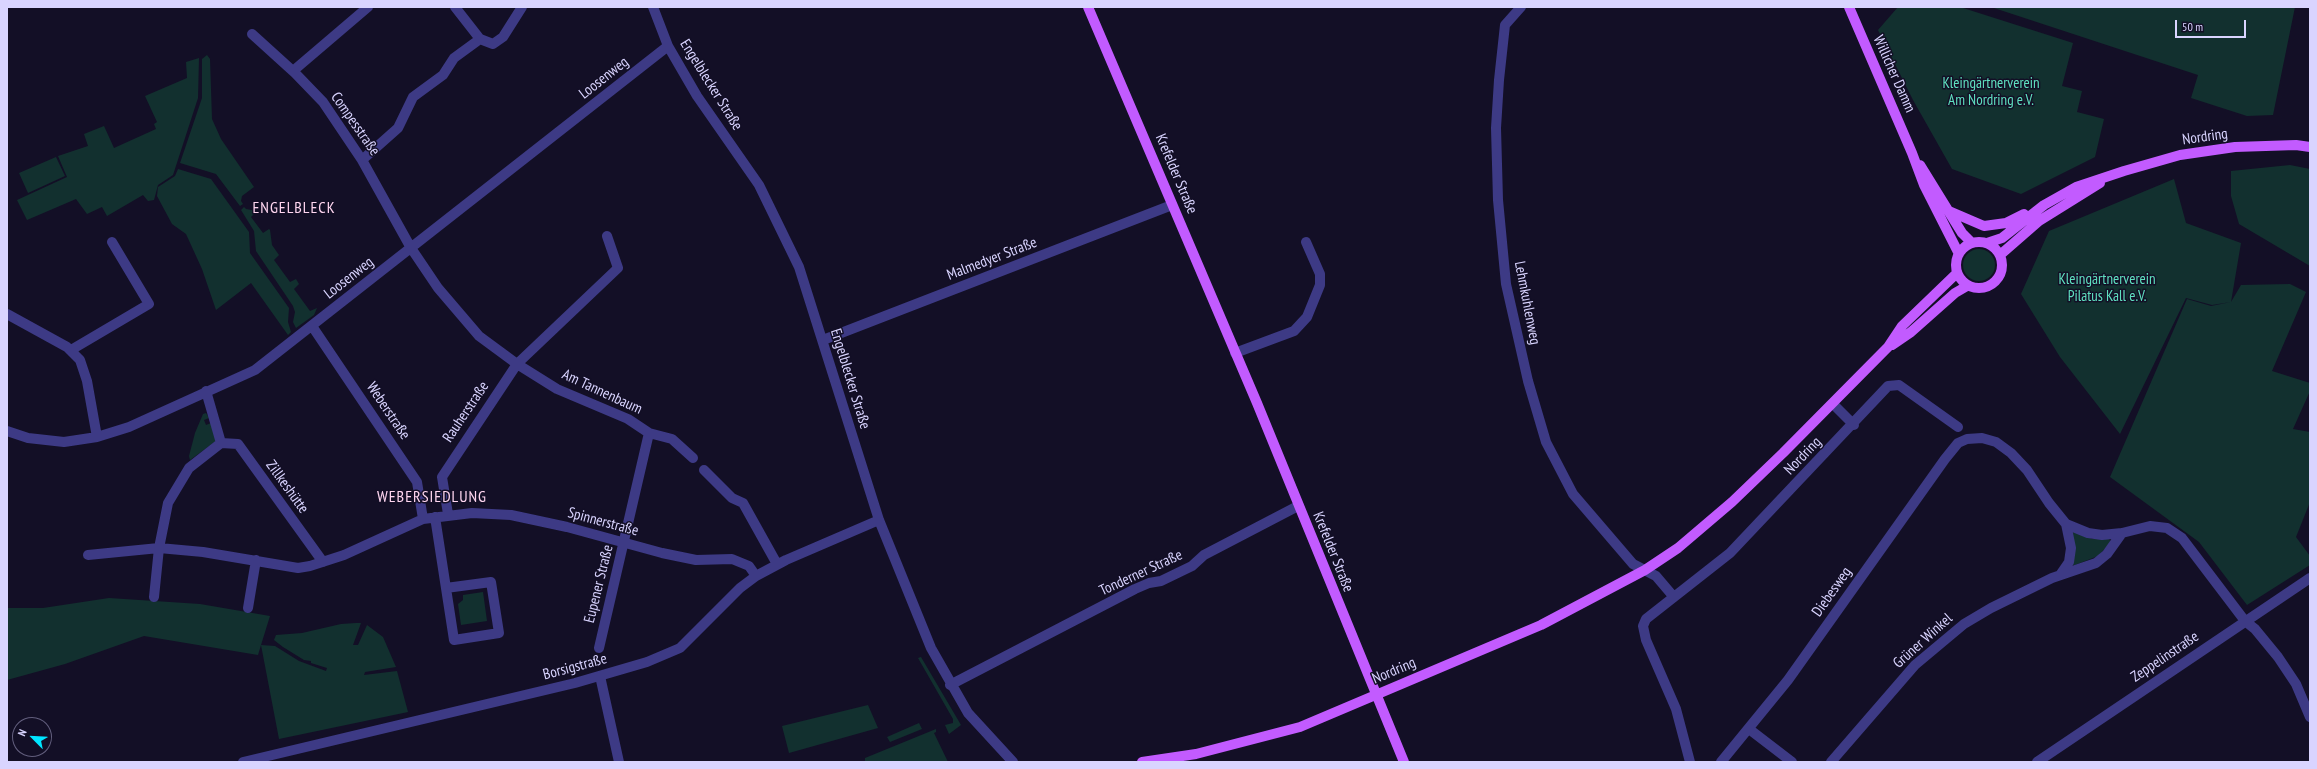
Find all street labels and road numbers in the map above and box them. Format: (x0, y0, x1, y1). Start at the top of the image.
street label: Willicher Damm (1869, 33, 1919, 115)
street label: Engelblecker Straße (676, 36, 746, 134)
street label: Loosenweg (576, 53, 632, 103)
street label: Compesstraße (327, 89, 383, 159)
street label: Nordring (2181, 125, 2229, 149)
street label: Krefelder Straße (1151, 131, 1201, 217)
street label: Malmedyer Straße (945, 234, 1039, 284)
street label: Loosenweg (321, 253, 377, 303)
street label: Lehmkuhlenweg (1510, 260, 1544, 346)
street label: Engelblecker Straße (826, 327, 874, 431)
street label: Am Tannenbaum (559, 366, 645, 418)
street label: Rauherstraße (439, 378, 493, 446)
street label: Weberstraße (362, 379, 414, 443)
street label: Nordring (1781, 433, 1825, 479)
street label: Zillkeshütte (262, 457, 312, 517)
street label: Spinnerstraße (566, 504, 640, 540)
street label: Krefelder Straße (1309, 509, 1357, 595)
street label: Eupener Straße (581, 543, 617, 625)
street label: Tonderner Straße (1097, 546, 1185, 600)
street label: Diebesweg (1808, 564, 1856, 620)
street label: Grüner Winkel (1890, 610, 1956, 672)
street label: Zeppelinstraße (2128, 628, 2202, 686)
street label: Borsigstraße (541, 650, 609, 684)
street label: Nordring (1370, 654, 1418, 688)

